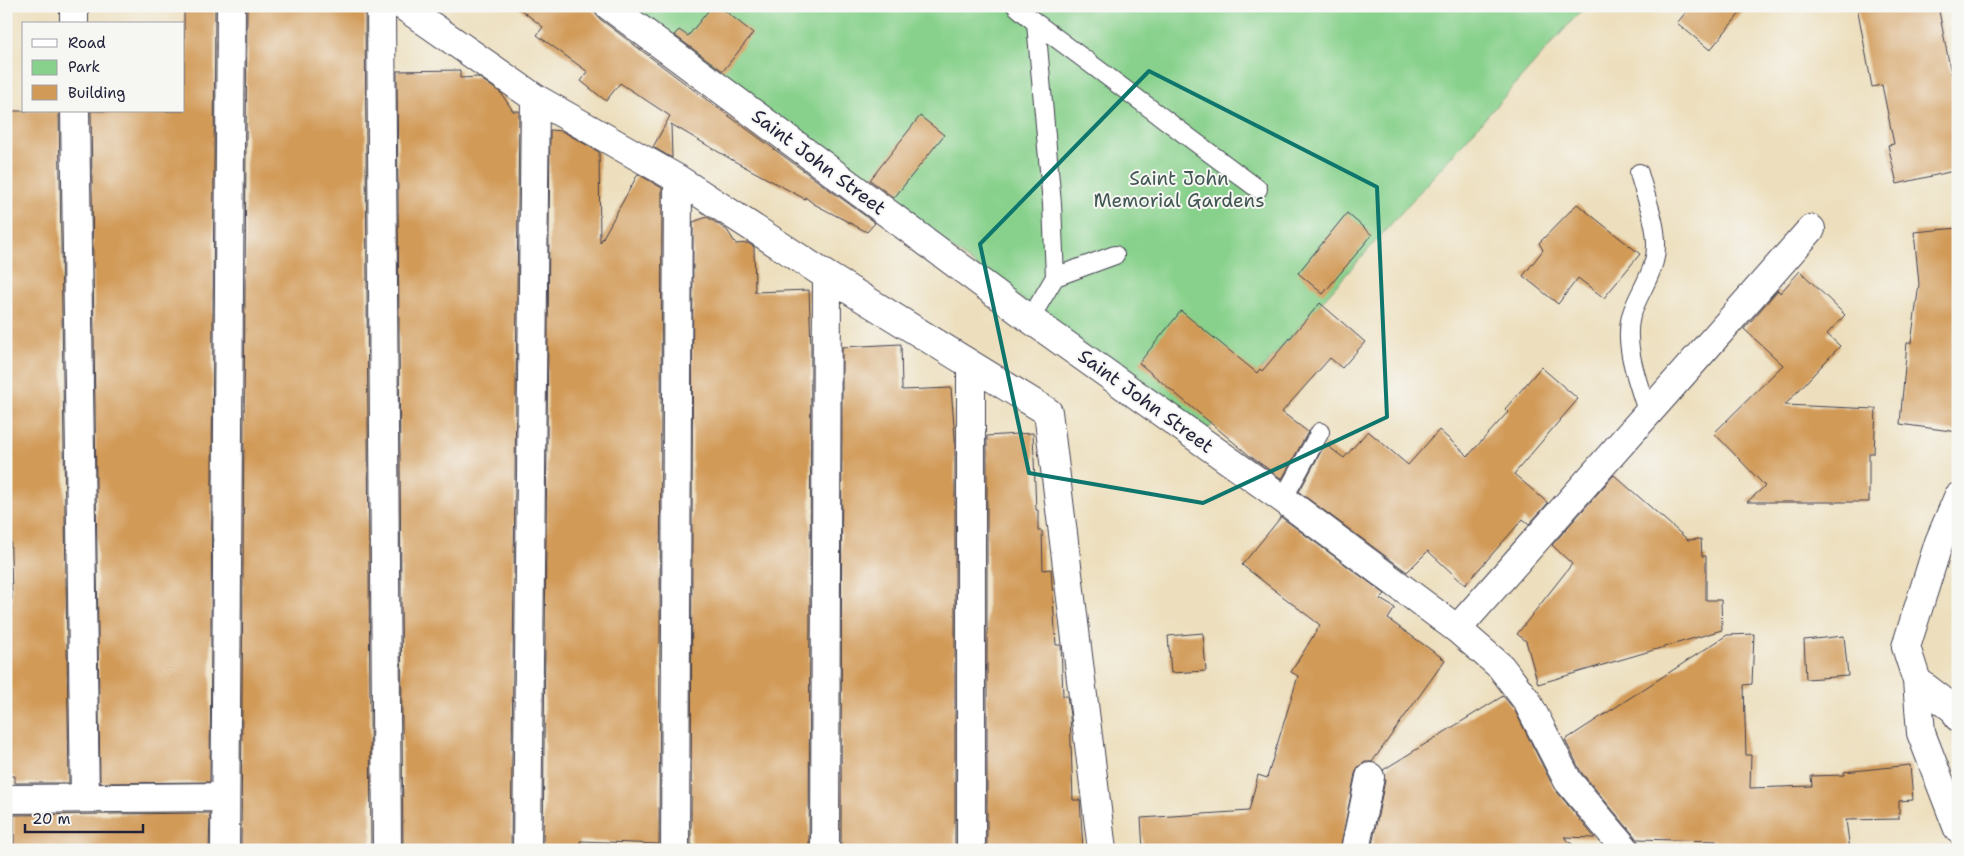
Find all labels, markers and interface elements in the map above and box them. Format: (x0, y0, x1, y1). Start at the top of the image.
legend (22, 22, 185, 112)
text: Road (68, 33, 106, 53)
text: Park (68, 57, 100, 77)
text: Building (68, 83, 125, 103)
street label: Saint John Street (747, 103, 891, 221)
park label: Saint John Memorial Gardens (1093, 166, 1265, 213)
street label: Saint John Street (1073, 343, 1219, 459)
scale bar (25, 801, 142, 833)
text: 20 m (32, 809, 71, 829)

